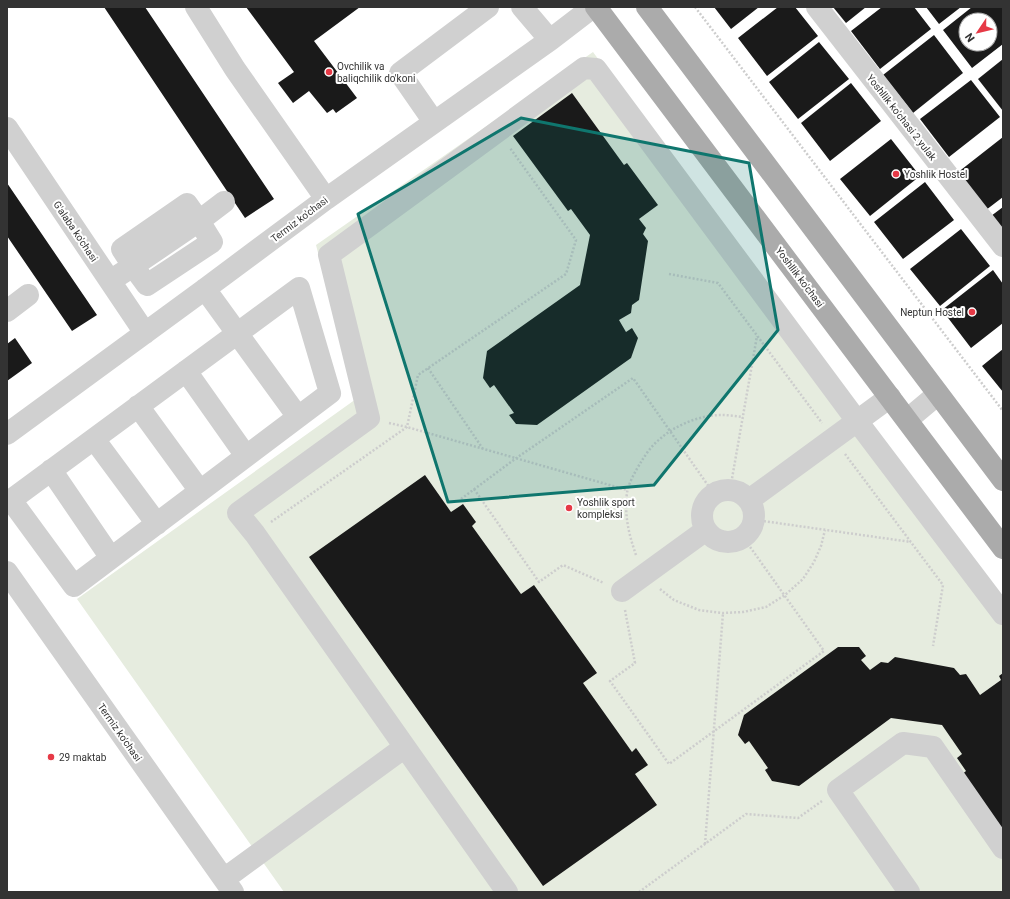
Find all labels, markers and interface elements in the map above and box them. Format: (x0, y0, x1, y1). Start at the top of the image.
north arrow (958, 12, 998, 52)
text: N (963, 30, 978, 44)
place label: Ovchilik va baliqchilik do'koni (337, 61, 415, 84)
marker: Ovchilik va baliqchilik do'koni (324, 67, 334, 77)
street label: Yoshllik ko'chasi 2 yulak (865, 72, 939, 163)
marker: Yoshlik Hostel (891, 169, 901, 179)
place label: Yoshlik Hostel (904, 169, 967, 180)
street label: Termiz ko'chasi (269, 194, 330, 244)
street label: G'alaba ko'chasi (51, 199, 100, 264)
street label: Yoshllik ko'chasi (773, 245, 826, 309)
place label: Neptun Hostel (900, 307, 964, 318)
marker: Neptun Hostel (967, 307, 977, 317)
place label: Yoshlik sport kompleksi (577, 497, 635, 520)
marker: Yoshlik sport kompleksi (564, 503, 574, 513)
street label: Termiz ko'chasi (96, 701, 144, 763)
marker: 29 maktab (46, 752, 56, 762)
place label: 29 maktab (59, 752, 107, 763)

